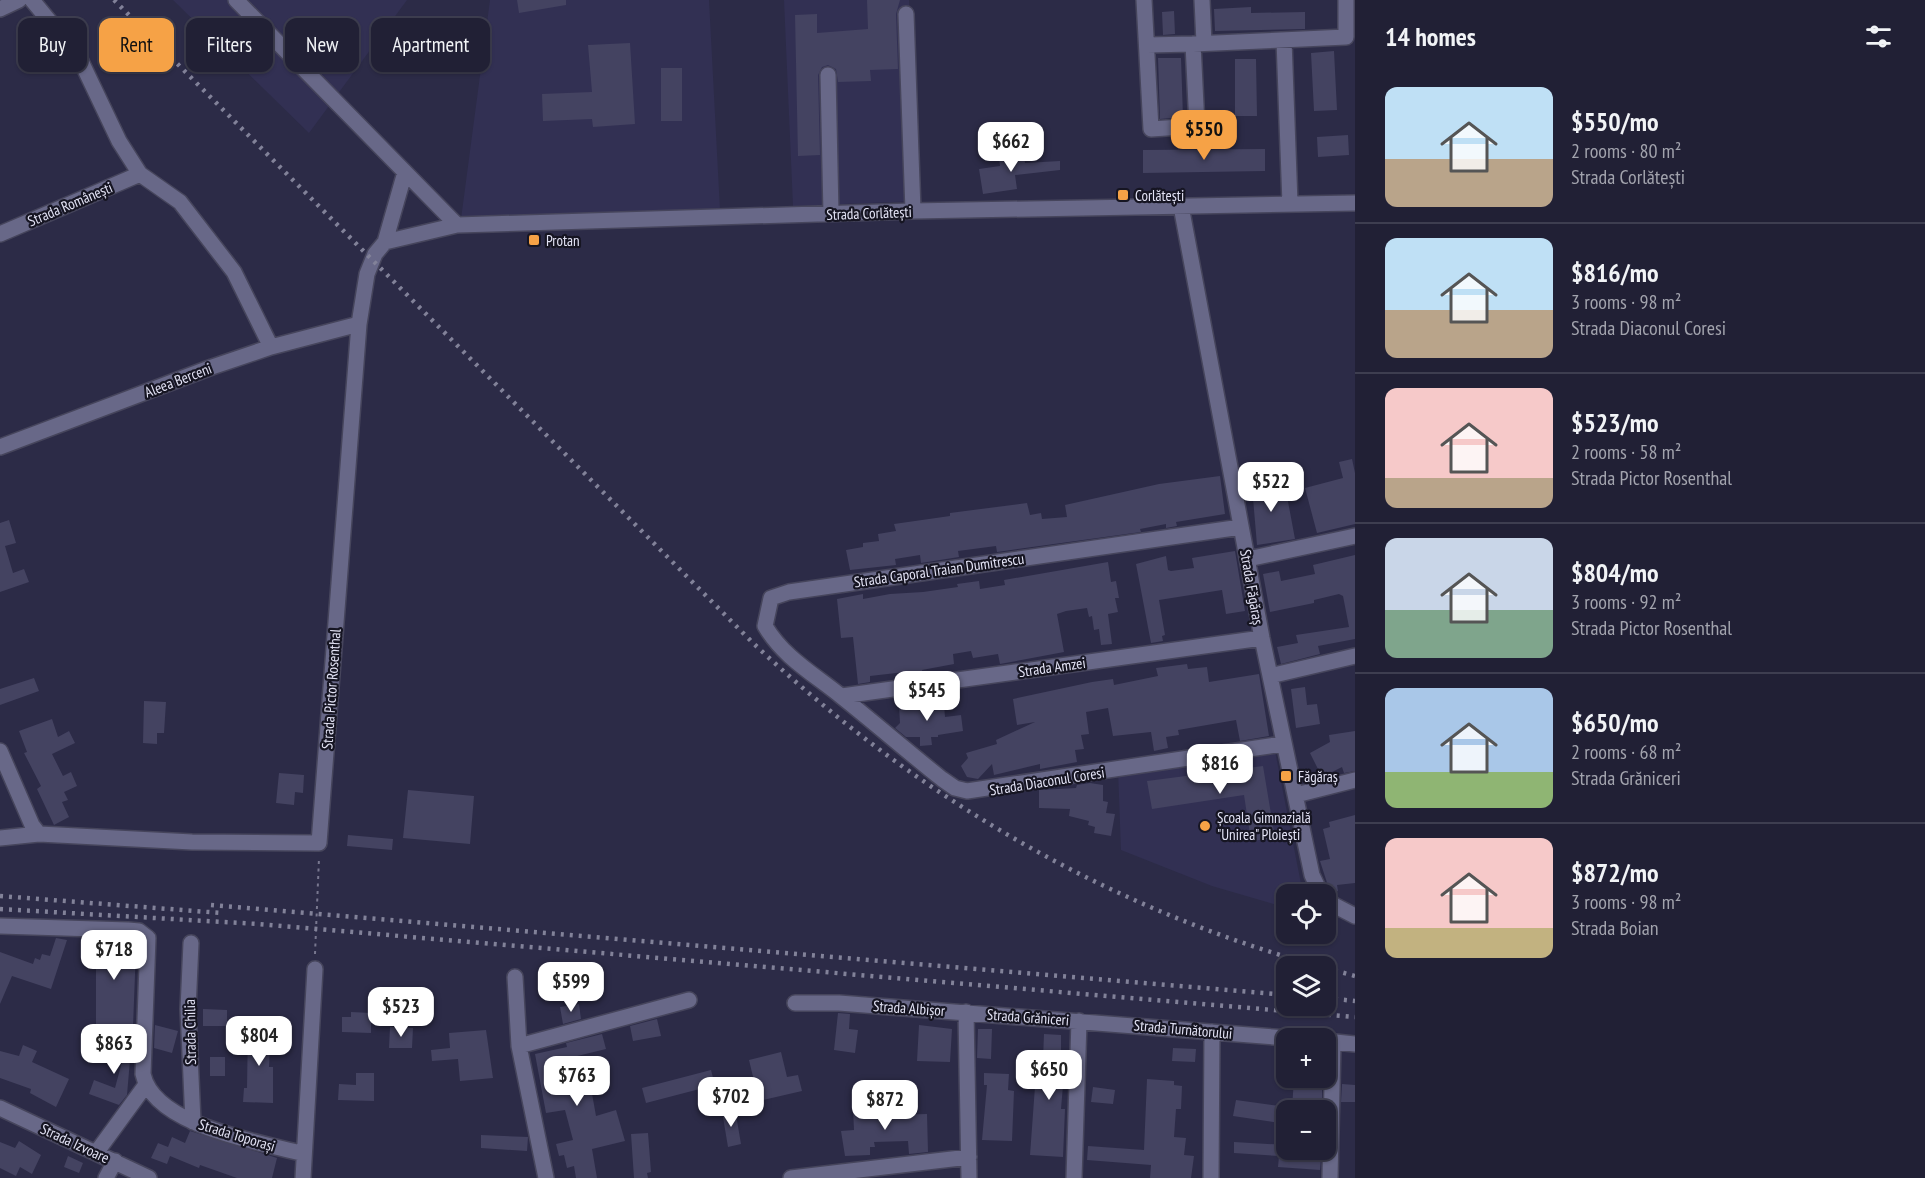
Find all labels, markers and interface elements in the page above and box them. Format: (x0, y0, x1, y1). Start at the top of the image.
chip: Buy (18, 18, 87, 72)
chip: Rent (99, 18, 174, 72)
chip: Filters (186, 18, 273, 72)
chip: New (285, 18, 359, 72)
chip: Apartment (371, 18, 490, 72)
text: 14 homes (1385, 20, 1476, 53)
icon: filters (1862, 20, 1895, 53)
text: $550/mo (1571, 105, 1659, 138)
pin: $550 (1168, 110, 1240, 161)
icon: home (1433, 111, 1505, 183)
text: $550 (1185, 116, 1223, 142)
pin: $662 (975, 122, 1047, 173)
text: $662 (992, 128, 1030, 154)
text: 2 rooms · 80 m² (1571, 138, 1681, 164)
text: Strada Corlătești (1571, 164, 1685, 190)
street label: Strada Românești (25, 178, 115, 230)
place label: Corlătești (1135, 186, 1184, 205)
marker: Corlătești (1116, 188, 1130, 202)
street label: Strada Corlătești (826, 202, 912, 224)
place label: Protan (546, 231, 580, 250)
marker: Protan (527, 233, 541, 247)
text: $816/mo (1571, 256, 1659, 289)
icon: home (1433, 262, 1505, 334)
text: 3 rooms · 98 m² (1571, 289, 1681, 315)
text: Strada Diaconul Coresi (1571, 315, 1726, 341)
street label: Aleea Berceni (142, 358, 214, 402)
text: $523/mo (1571, 406, 1659, 439)
icon: home (1433, 412, 1505, 484)
text: 2 rooms · 58 m² (1571, 439, 1681, 465)
pin: $522 (1235, 462, 1307, 513)
text: Strada Pictor Rosenthal (1571, 465, 1732, 491)
text: $522 (1252, 468, 1290, 494)
street label: Strada Făgăraș (1236, 548, 1268, 626)
street label: Strada Caporal Traian Dumitrescu (853, 549, 1025, 591)
text: $804/mo (1571, 556, 1659, 589)
icon: home (1433, 562, 1505, 634)
text: 3 rooms · 92 m² (1571, 589, 1681, 615)
text: Strada Pictor Rosenthal (1571, 615, 1732, 641)
street label: Strada Pictor Rosenthal (317, 628, 345, 750)
street label: Strada Amzei (1017, 653, 1087, 681)
pin: $545 (891, 671, 963, 722)
text: $545 (908, 677, 946, 703)
text: $650/mo (1571, 706, 1659, 739)
icon: home (1433, 712, 1505, 784)
text: 2 rooms · 68 m² (1571, 739, 1681, 765)
pin: $816 (1184, 744, 1256, 795)
text: $816 (1201, 750, 1239, 776)
street label: Strada Diaconul Coresi (988, 763, 1106, 799)
text: Strada Grăniceri (1571, 765, 1681, 791)
place label: Făgăraș (1298, 767, 1338, 786)
marker: Făgăraș (1279, 769, 1293, 783)
place label: Școala Gimnazială "Unirea" Ploiești (1217, 808, 1311, 844)
marker: Școala Gimnazială "Unirea" Ploiești (1198, 819, 1212, 833)
text: $872/mo (1571, 856, 1659, 889)
icon: home (1433, 862, 1505, 934)
map controls (1276, 884, 1336, 1160)
button: locate (1276, 884, 1336, 944)
text: 3 rooms · 98 m² (1571, 889, 1681, 915)
text: Strada Boian (1571, 915, 1659, 941)
pin: $718 (78, 930, 150, 981)
text: $718 (95, 936, 133, 962)
button: layers (1276, 956, 1336, 1016)
pin: $599 (535, 962, 607, 1013)
text: $599 (552, 968, 590, 994)
pin: $523 (365, 987, 437, 1038)
text: $523 (382, 993, 420, 1019)
street label: Strada Albișor (872, 996, 946, 1020)
street label: Strada Chilia (180, 999, 200, 1065)
street label: Strada Grăniceri (986, 1005, 1070, 1029)
street label: Strada Turnătorului (1133, 1015, 1233, 1043)
pin: $804 (223, 1016, 295, 1067)
text: $804 (240, 1022, 278, 1048)
pin: $863 (78, 1024, 150, 1075)
button: + (1276, 1028, 1336, 1088)
text: $863 (95, 1030, 133, 1056)
pin: $650 (1013, 1050, 1085, 1101)
pin: $763 (541, 1056, 613, 1107)
text: $650 (1030, 1056, 1068, 1082)
text: $763 (558, 1062, 596, 1088)
pin: $702 (695, 1077, 767, 1128)
pin: $872 (849, 1080, 921, 1131)
text: $702 (712, 1083, 750, 1109)
text: $872 (866, 1086, 904, 1112)
button: − (1276, 1100, 1336, 1160)
street label: Strada Toporași (196, 1114, 278, 1156)
street label: Strada Izvoare (38, 1119, 112, 1167)

